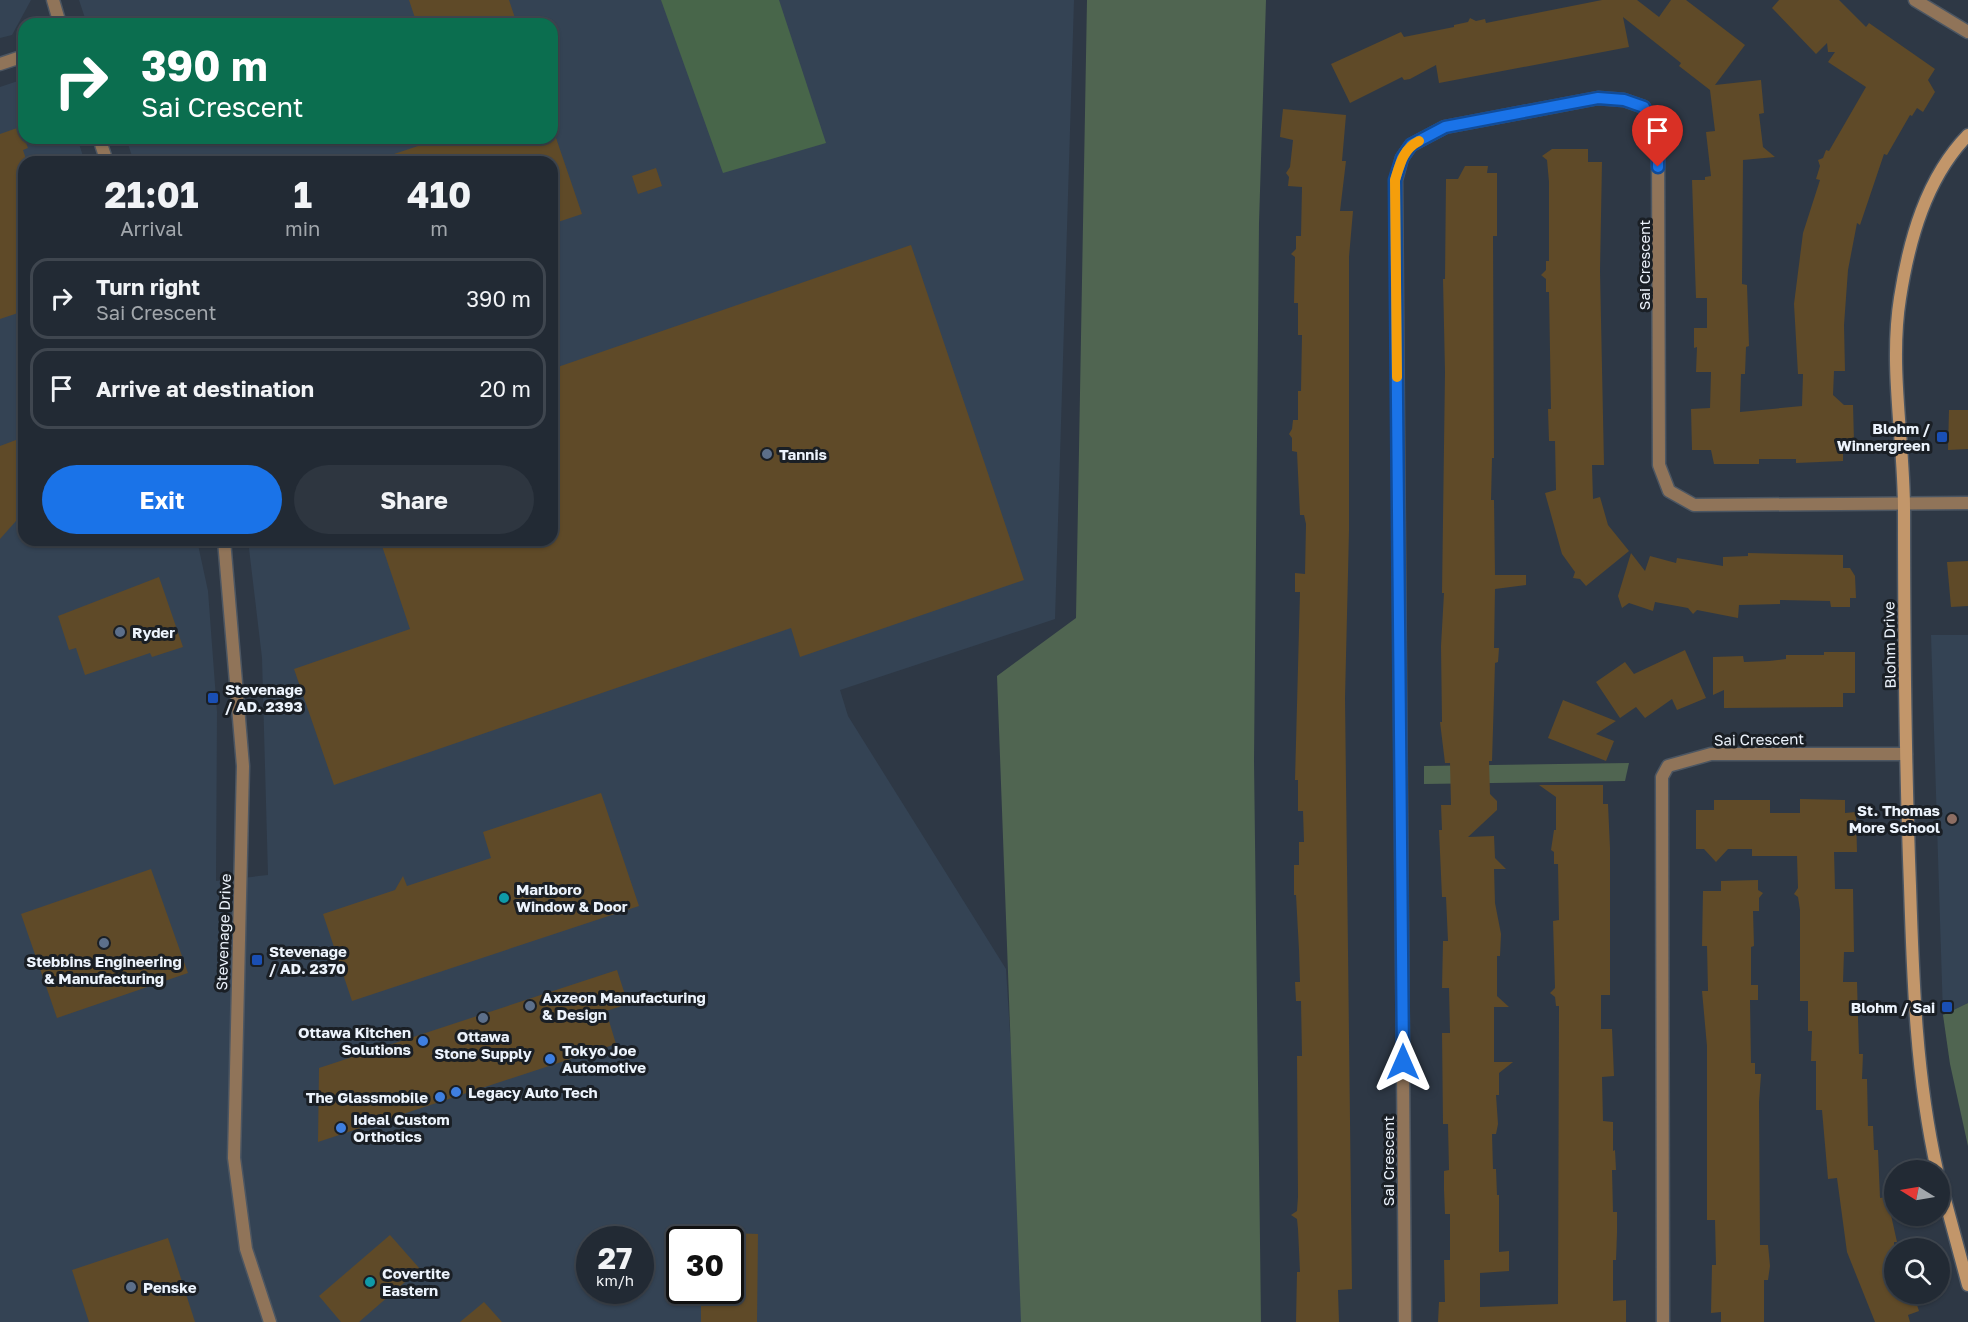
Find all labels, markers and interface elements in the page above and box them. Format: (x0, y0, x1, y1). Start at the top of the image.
text: 390 m (141, 40, 268, 90)
icon: right (42, 42, 120, 120)
text: Sai Crescent (141, 91, 304, 123)
pin (1632, 105, 1683, 167)
icon: arrive (1641, 114, 1674, 147)
text: 21:01 (105, 173, 199, 216)
text: 1 (293, 173, 312, 216)
text: 410 (407, 173, 471, 216)
text: Arrival (120, 216, 183, 240)
text: min (285, 216, 320, 240)
text: m (430, 216, 448, 240)
street label: Sai Crescent (1635, 220, 1653, 310)
text: Turn right (96, 273, 200, 300)
icon: right (45, 282, 78, 315)
text: 390 m (466, 285, 531, 312)
text: Sai Crescent (96, 300, 216, 324)
icon: arrive (45, 372, 78, 405)
text: Arrive at destination (96, 375, 314, 402)
text: 20 m (480, 375, 531, 402)
place label: Blohm / Winnergreen (1837, 419, 1931, 454)
marker: Blohm / Winnergreen (1935, 430, 1949, 444)
place label: Tannis (779, 445, 827, 463)
marker: Tannis (760, 447, 774, 461)
button: Exit (42, 465, 282, 534)
button: Share (294, 465, 534, 534)
street label: Blohm Drive (1879, 601, 1899, 689)
place label: Ryder (132, 623, 175, 641)
marker: Ryder (113, 625, 127, 639)
place label: Stevenage / AD. 2393 (225, 680, 303, 715)
marker: Stevenage / AD. 2393 (206, 691, 220, 705)
street label: Sai Crescent (1714, 729, 1804, 749)
place label: St. Thomas More School (1849, 801, 1940, 836)
marker: St. Thomas More School (1945, 812, 1959, 826)
street label: Stevenage Drive (212, 873, 234, 991)
place label: Marlboro Window & Door (516, 880, 628, 915)
marker: Marlboro Window & Door (497, 891, 511, 905)
marker: Stebbins Engineering & Manufacturing (97, 936, 111, 950)
place label: Stevenage / AD. 2370 (269, 942, 347, 977)
place label: Stebbins Engineering & Manufacturing (26, 952, 182, 987)
marker: Stevenage / AD. 2370 (250, 953, 264, 967)
place label: Axzeon Manufacturing & Design (542, 988, 706, 1023)
place label: Blohm / Sai (1851, 998, 1935, 1016)
marker: Axzeon Manufacturing & Design (523, 999, 537, 1013)
marker: Blohm / Sai (1940, 1000, 1954, 1014)
marker: Ottawa Stone Supply (476, 1011, 490, 1025)
place label: Ottawa Kitchen Solutions (298, 1023, 411, 1058)
place label: Ottawa Stone Supply (434, 1027, 532, 1062)
position arrow (1371, 1030, 1435, 1094)
marker: Ottawa Kitchen Solutions (416, 1034, 430, 1048)
place label: Tokyo Joe Automotive (562, 1041, 646, 1076)
marker: Tokyo Joe Automotive (543, 1052, 557, 1066)
place label: Legacy Auto Tech (468, 1083, 598, 1101)
marker: Legacy Auto Tech (449, 1085, 463, 1099)
place label: The Glassmobile (306, 1088, 428, 1106)
marker: The Glassmobile (433, 1090, 447, 1104)
place label: Ideal Custom Orthotics (353, 1110, 450, 1145)
street label: Sai Crescent (1379, 1116, 1397, 1206)
marker: Ideal Custom Orthotics (334, 1121, 348, 1135)
north arrow (1884, 1160, 1950, 1226)
map controls (1884, 1160, 1950, 1304)
speed limit sign: 30 (666, 1226, 744, 1304)
button: search (1884, 1238, 1950, 1304)
text: 27 (598, 1240, 632, 1276)
place label: Covertite Eastern (382, 1264, 450, 1299)
text: km/h (596, 1271, 634, 1289)
marker: Covertite Eastern (363, 1275, 377, 1289)
place label: Penske (143, 1278, 197, 1296)
marker: Penske (124, 1280, 138, 1294)

